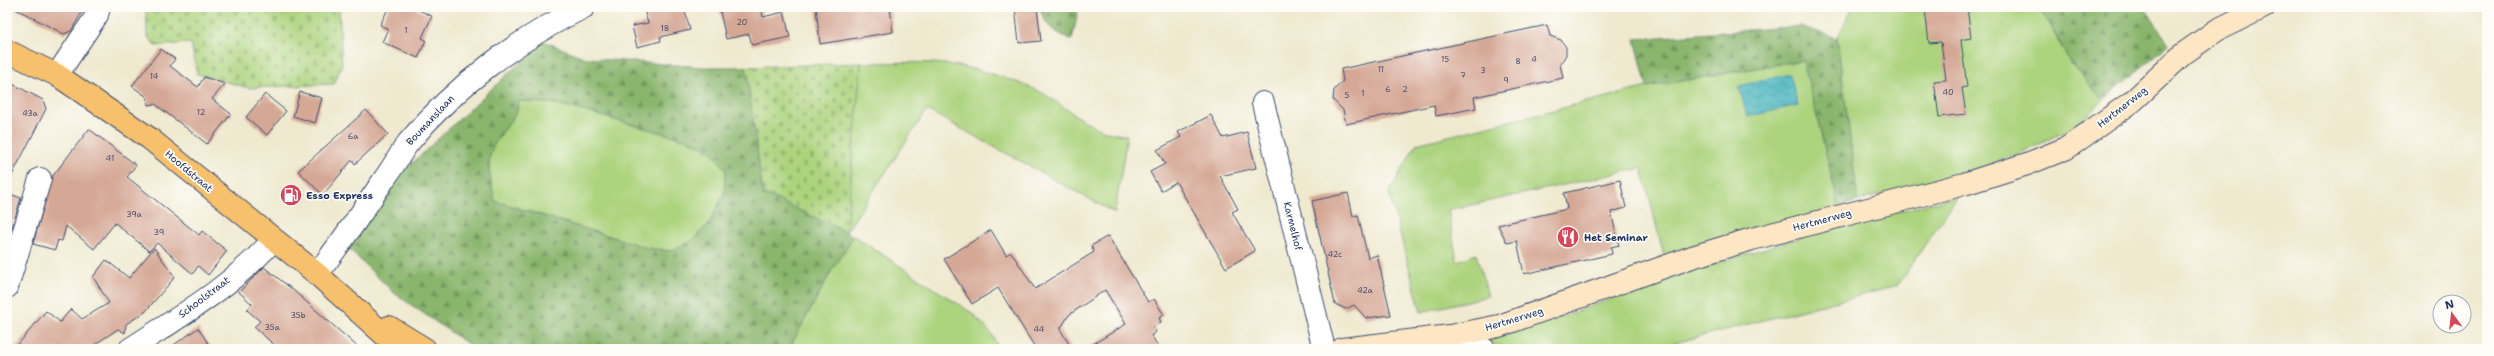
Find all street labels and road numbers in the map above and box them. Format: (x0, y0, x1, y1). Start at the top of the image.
street label: Hertmerweg (2094, 83, 2150, 131)
street label: Boumanslaan (403, 92, 457, 148)
street label: Hoofdstraat (162, 147, 216, 195)
street label: Karmelhof (1281, 200, 1305, 252)
street label: Hertmerweg (1791, 206, 1853, 234)
street label: Schoolstraat (176, 273, 232, 321)
street label: Hertmerweg (1483, 304, 1545, 334)

